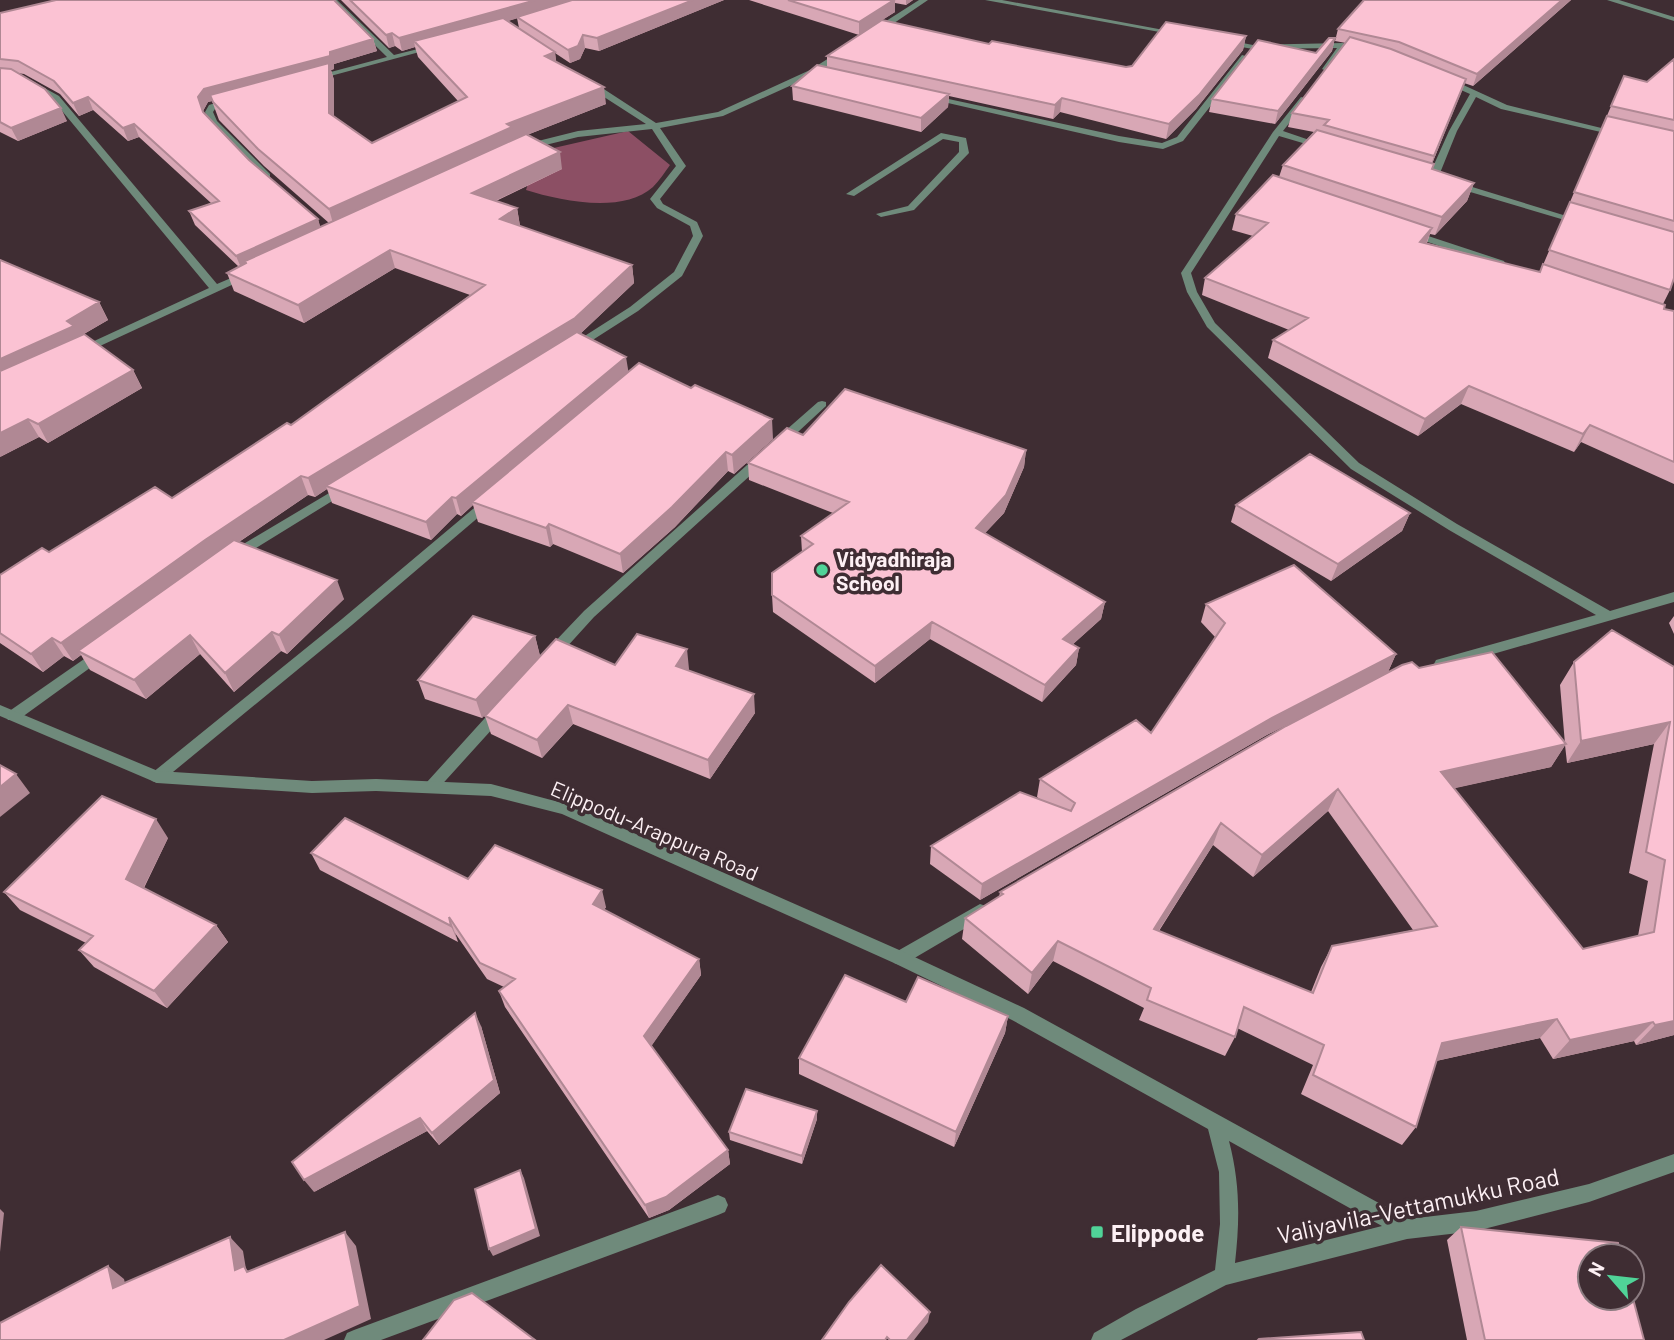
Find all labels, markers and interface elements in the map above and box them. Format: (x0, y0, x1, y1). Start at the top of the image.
place label: Vidyadhiraja School (836, 546, 952, 595)
marker: Vidyadhiraja School (814, 562, 830, 578)
street label: Elippodu-Arappura Road (548, 775, 762, 885)
street label: Valiyavila-Vettamukku Road (1274, 1161, 1562, 1249)
place label: Elippode (1111, 1218, 1204, 1247)
marker: Elippode (1089, 1224, 1105, 1240)
north arrow (1576, 1242, 1646, 1312)
text: N (1582, 1258, 1609, 1280)

